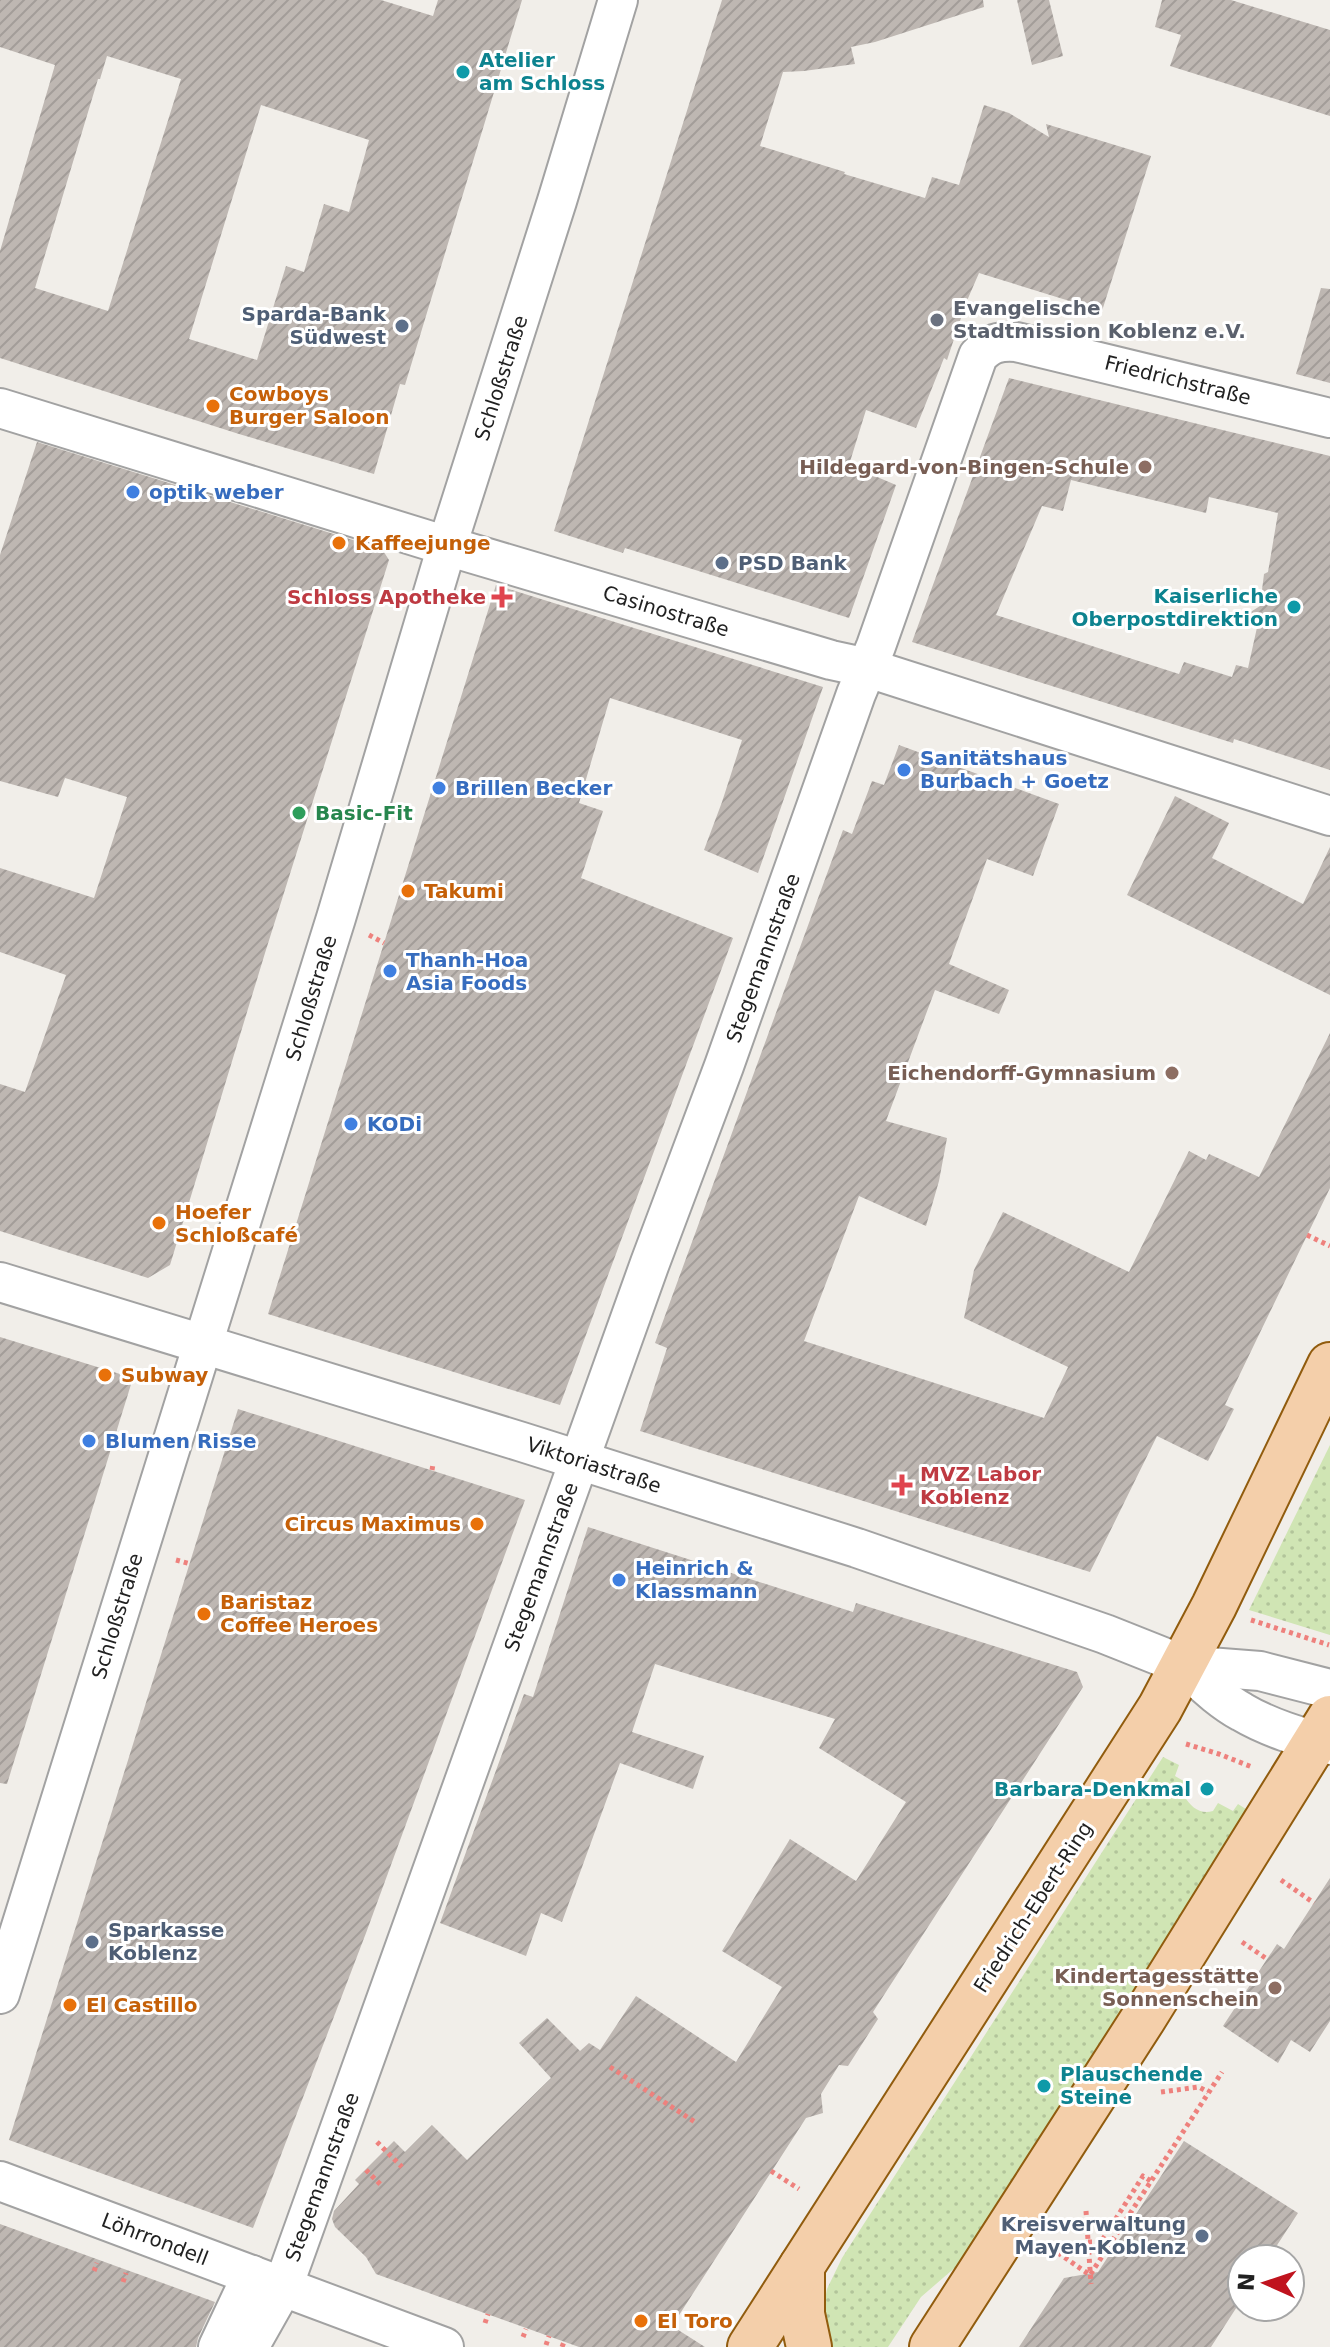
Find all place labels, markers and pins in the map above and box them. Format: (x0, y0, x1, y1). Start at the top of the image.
place label: Atelier am Schloss (479, 48, 605, 95)
marker: Atelier am Schloss (454, 63, 472, 81)
place label: Evangelische Stadtmission Koblenz e.V. (953, 296, 1246, 343)
place label: Sparda-Bank Südwest (242, 302, 387, 349)
marker: Evangelische Stadtmission Koblenz e.V. (928, 311, 946, 329)
marker: Sparda-Bank Südwest (393, 317, 411, 335)
place label: Cowboys Burger Saloon (229, 382, 390, 429)
marker: Cowboys Burger Saloon (204, 397, 222, 415)
place label: Hildegard-von-Bingen-Schule (799, 455, 1129, 479)
marker: Hildegard-von-Bingen-Schule (1136, 458, 1154, 476)
place label: optik weber (149, 480, 284, 504)
marker: optik weber (124, 483, 142, 501)
place label: Kaffeejunge (355, 531, 491, 555)
marker: Kaffeejunge (330, 534, 348, 552)
place label: PSD Bank (738, 551, 848, 575)
marker: PSD Bank (713, 554, 731, 572)
place label: Kaiserliche Oberpostdirektion (1071, 584, 1278, 631)
place label: Schloss Apotheke (287, 585, 486, 609)
marker: Schloss Apotheke (493, 588, 511, 606)
marker: Kaiserliche Oberpostdirektion (1285, 598, 1303, 616)
place label: Sanitätshaus Burbach + Goetz (920, 746, 1109, 793)
marker: Sanitätshaus Burbach + Goetz (895, 761, 913, 779)
place label: Brillen Becker (455, 776, 612, 800)
marker: Brillen Becker (430, 779, 448, 797)
place label: Basic-Fit (315, 801, 413, 825)
marker: Basic-Fit (290, 804, 308, 822)
place label: Takumi (424, 879, 504, 903)
marker: Takumi (399, 882, 417, 900)
place label: Thanh-Hoa Asia Foods (406, 948, 528, 995)
marker: Thanh-Hoa Asia Foods (381, 962, 399, 980)
place label: Eichendorff-Gymnasium (887, 1061, 1156, 1085)
marker: Eichendorff-Gymnasium (1163, 1064, 1181, 1082)
place label: KODi (367, 1112, 422, 1136)
marker: KODi (342, 1115, 360, 1133)
place label: Hoefer Schloßcafé (175, 1200, 298, 1247)
marker: Hoefer Schloßcafé (150, 1214, 168, 1232)
place label: Subway (121, 1363, 208, 1387)
marker: Subway (96, 1366, 114, 1384)
place label: Blumen Risse (105, 1429, 257, 1453)
marker: Blumen Risse (80, 1432, 98, 1450)
place label: MVZ Labor Koblenz (920, 1462, 1041, 1509)
marker: MVZ Labor Koblenz (891, 1474, 913, 1496)
place label: Circus Maximus (285, 1512, 461, 1536)
marker: Circus Maximus (468, 1515, 486, 1533)
place label: Heinrich & Klassmann (635, 1556, 757, 1603)
marker: Heinrich & Klassmann (610, 1571, 628, 1589)
place label: Baristaz Coffee Heroes (220, 1590, 378, 1637)
marker: Baristaz Coffee Heroes (195, 1605, 213, 1623)
place label: Barbara-Denkmal (994, 1777, 1191, 1801)
marker: Barbara-Denkmal (1198, 1780, 1216, 1798)
place label: Sparkasse Koblenz (108, 1918, 224, 1965)
marker: Sparkasse Koblenz (83, 1933, 101, 1951)
place label: Kindertagesstätte Sonnenschein (1054, 1964, 1259, 2011)
marker: Kindertagesstätte Sonnenschein (1266, 1979, 1284, 1997)
place label: El Castillo (86, 1993, 197, 2017)
marker: El Castillo (61, 1996, 79, 2014)
place label: Plauschende Steine (1060, 2062, 1203, 2109)
marker: Plauschende Steine (1035, 2077, 1053, 2095)
place label: Kreisverwaltung Mayen-Koblenz (1001, 2212, 1186, 2259)
marker: Kreisverwaltung Mayen-Koblenz (1193, 2227, 1211, 2245)
place label: El Toro (657, 2309, 733, 2333)
marker: El Toro (632, 2312, 650, 2330)

